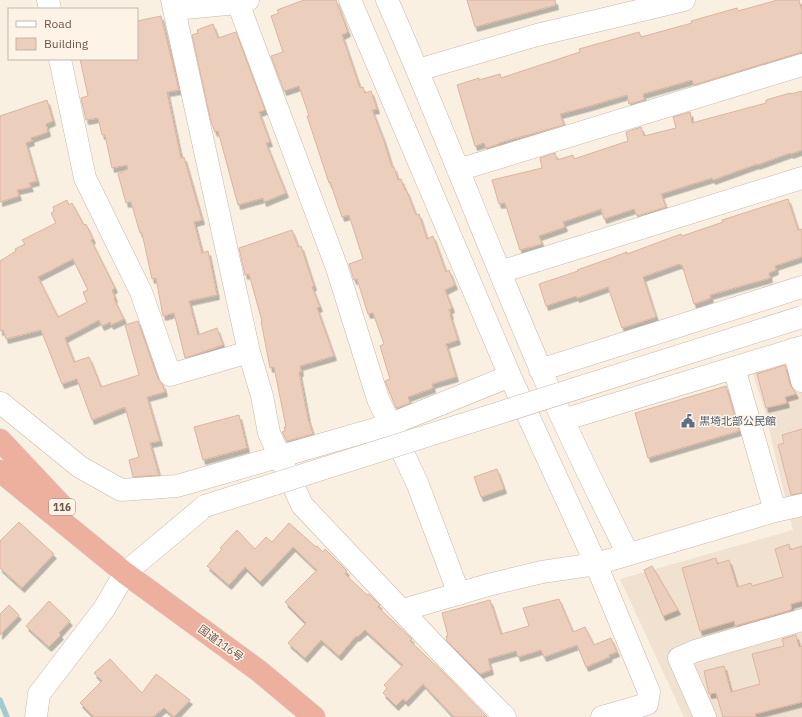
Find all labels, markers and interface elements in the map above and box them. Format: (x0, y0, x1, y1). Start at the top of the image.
legend (8, 8, 138, 60)
text: Road (44, 16, 72, 31)
text: Building (44, 36, 89, 51)
public building icon: 黒埼北部公民館 (680, 413, 696, 429)
place label: 黒埼北部公民館 (699, 414, 776, 428)
road number: 116 (49, 499, 75, 515)
street label: 国道116号 (196, 622, 246, 664)

